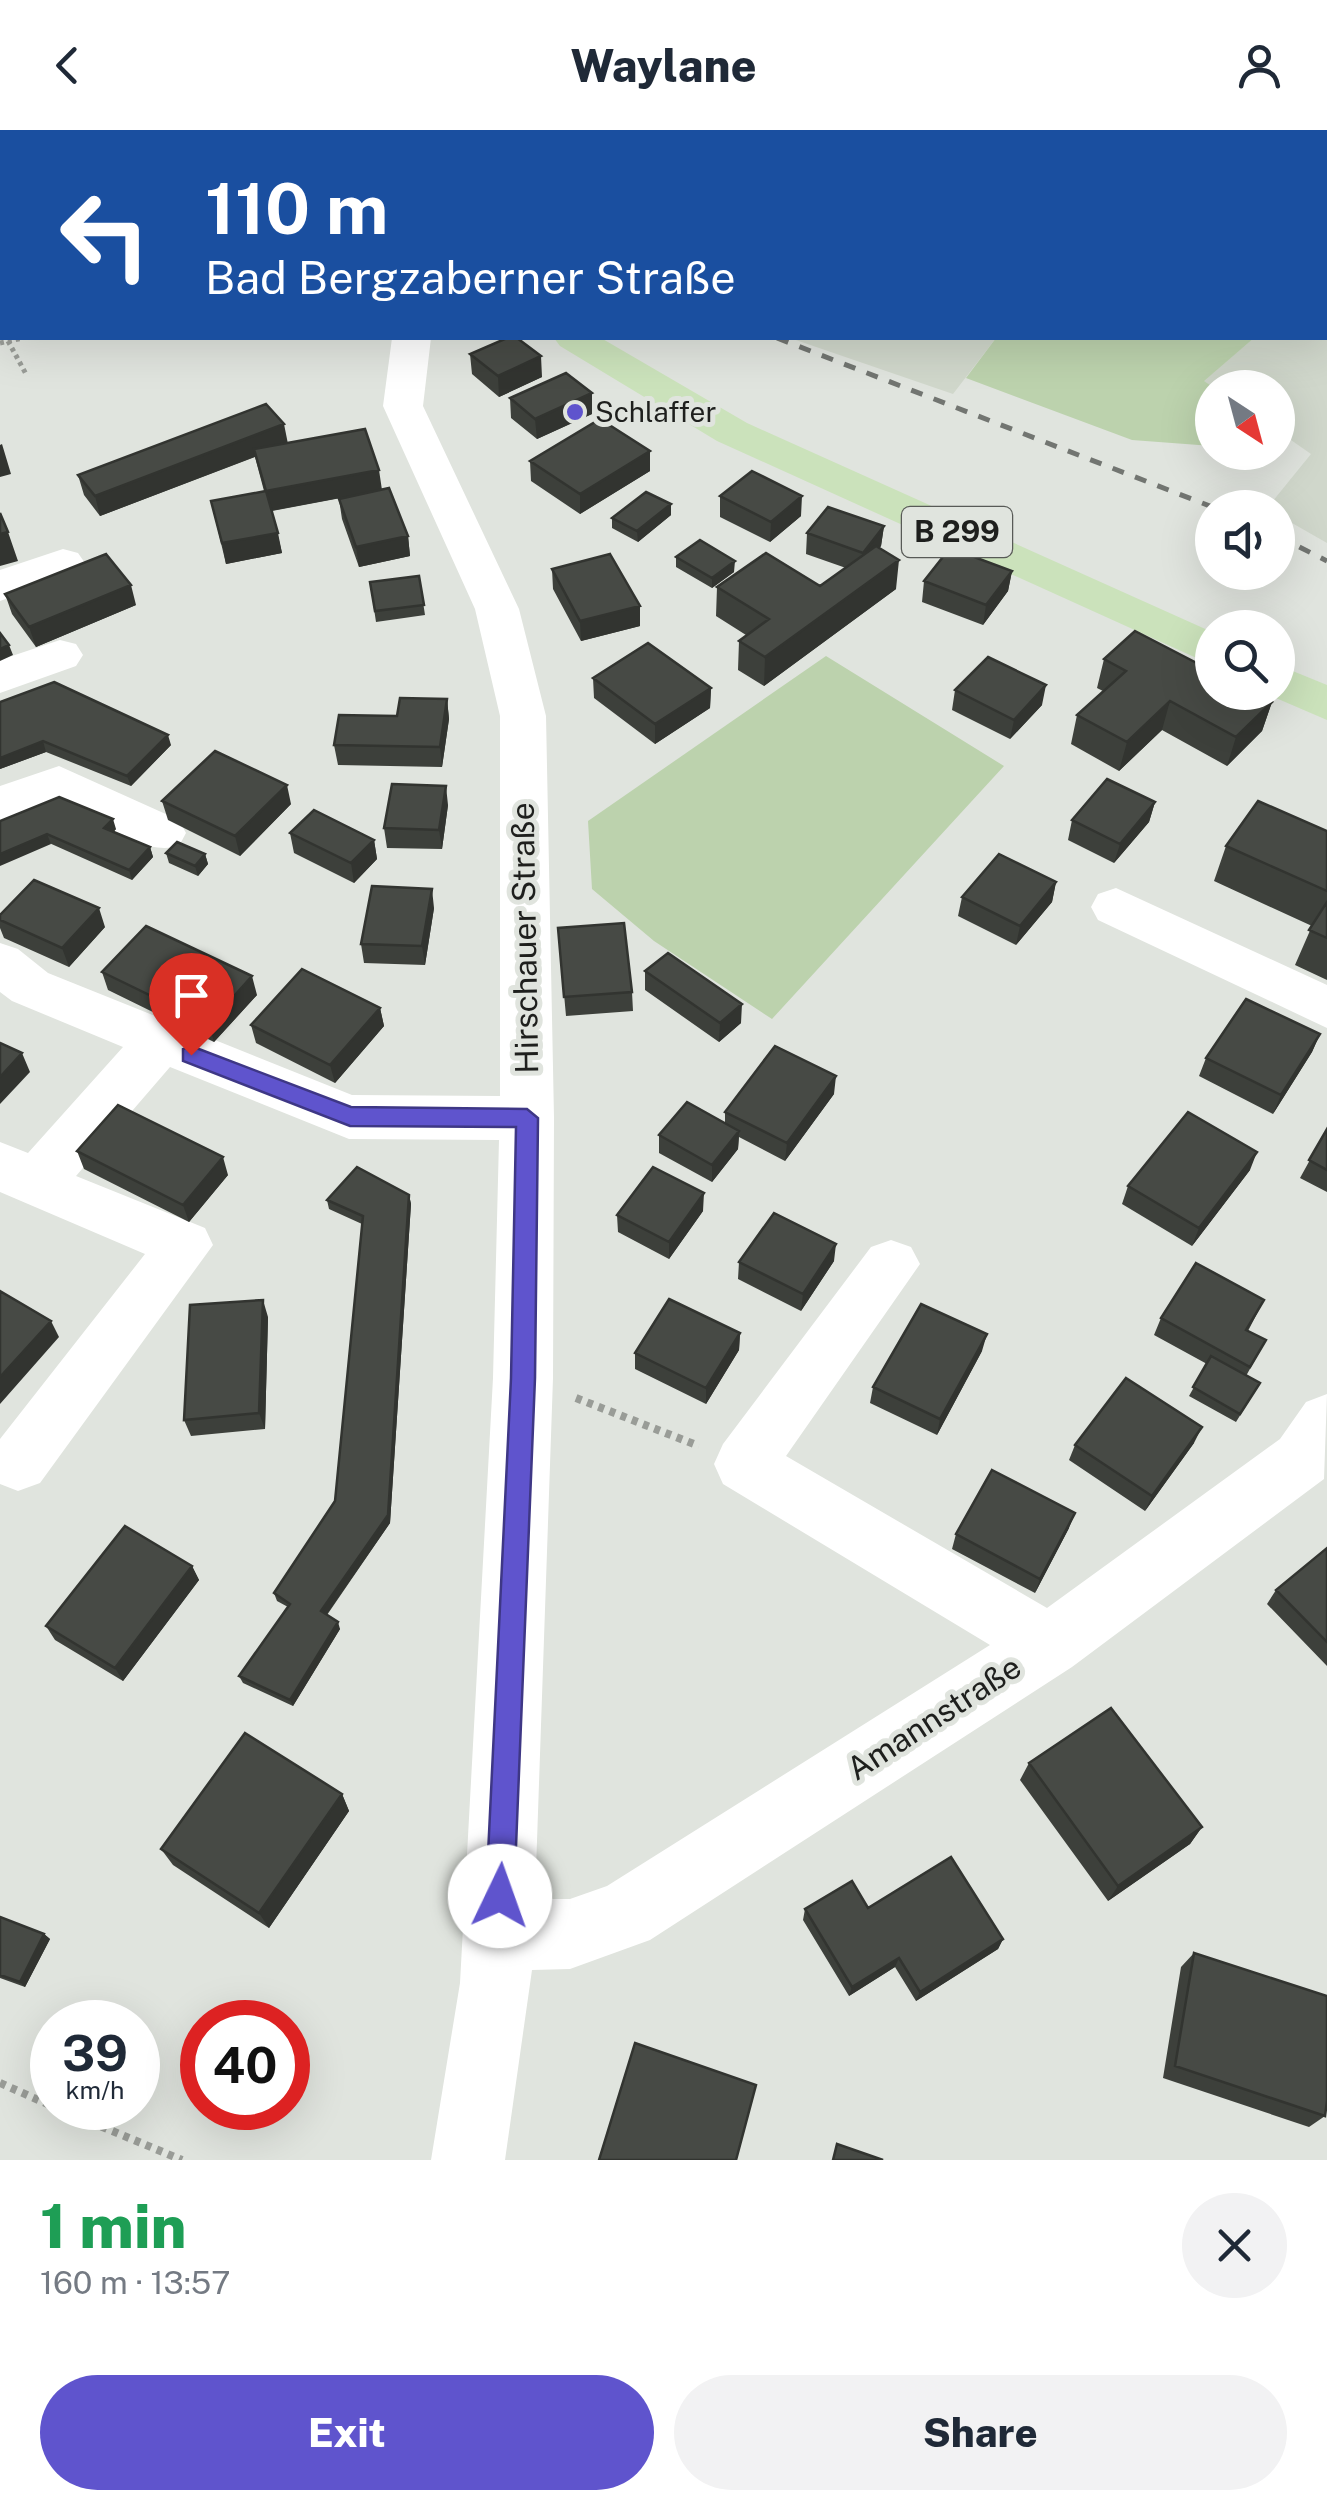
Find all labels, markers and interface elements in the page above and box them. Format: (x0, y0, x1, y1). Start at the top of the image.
icon: back (40, 38, 95, 93)
icon: person (1232, 38, 1287, 93)
text: Waylane (570, 39, 757, 92)
text: 110 m (205, 167, 389, 250)
icon: left (40, 170, 170, 300)
text: Bad Bergzaberner Straße (205, 251, 736, 304)
north arrow (1195, 370, 1295, 470)
map controls (1195, 370, 1295, 710)
place label: Schlaffer (595, 395, 716, 428)
marker: Schlaffer (564, 401, 586, 423)
button: sound (1195, 490, 1295, 590)
road number: B 299 (902, 507, 1012, 557)
button: search (1195, 610, 1295, 710)
street label: Hirschauer Straße (504, 802, 545, 1074)
pin (149, 953, 234, 1056)
icon: arrive (164, 968, 219, 1023)
street label: Amannstraße (840, 1648, 1028, 1787)
position arrow (448, 1844, 552, 1948)
speed limit sign: 40 (180, 2000, 310, 2130)
text: 39 (62, 2023, 128, 2082)
text: km/h (66, 2075, 124, 2105)
text: 1 min (40, 2191, 187, 2262)
button: close (1182, 2193, 1287, 2298)
text: 160 m · 13:57 (40, 2264, 231, 2301)
button: Exit (40, 2375, 654, 2490)
button: Share (674, 2375, 1287, 2490)

